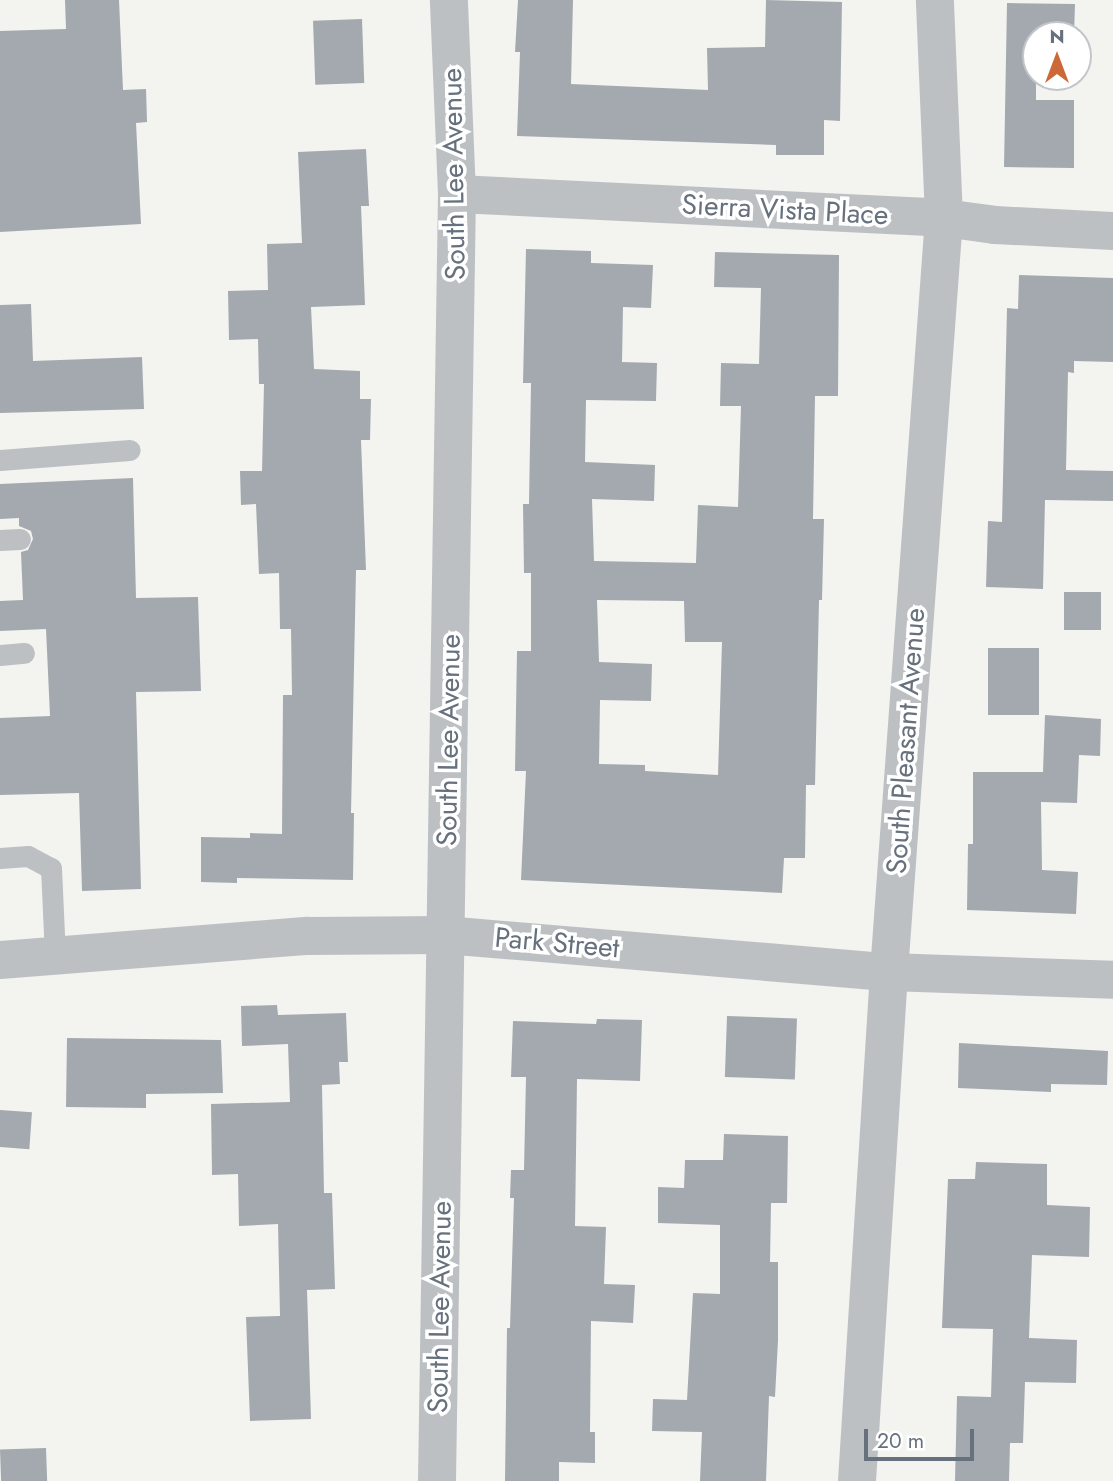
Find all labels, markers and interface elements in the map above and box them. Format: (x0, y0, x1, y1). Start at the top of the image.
north arrow (1022, 21, 1092, 91)
text: N (1049, 23, 1065, 50)
street label: South Lee Avenue (435, 68, 473, 280)
street label: Sierra Vista Place (681, 188, 889, 232)
street label: South Pleasant Avenue (880, 607, 932, 875)
street label: South Lee Avenue (430, 634, 468, 846)
street label: Park Street (493, 921, 621, 965)
street label: South Lee Avenue (421, 1201, 459, 1413)
scale bar (868, 1414, 978, 1458)
text: 20 m (877, 1426, 924, 1456)

